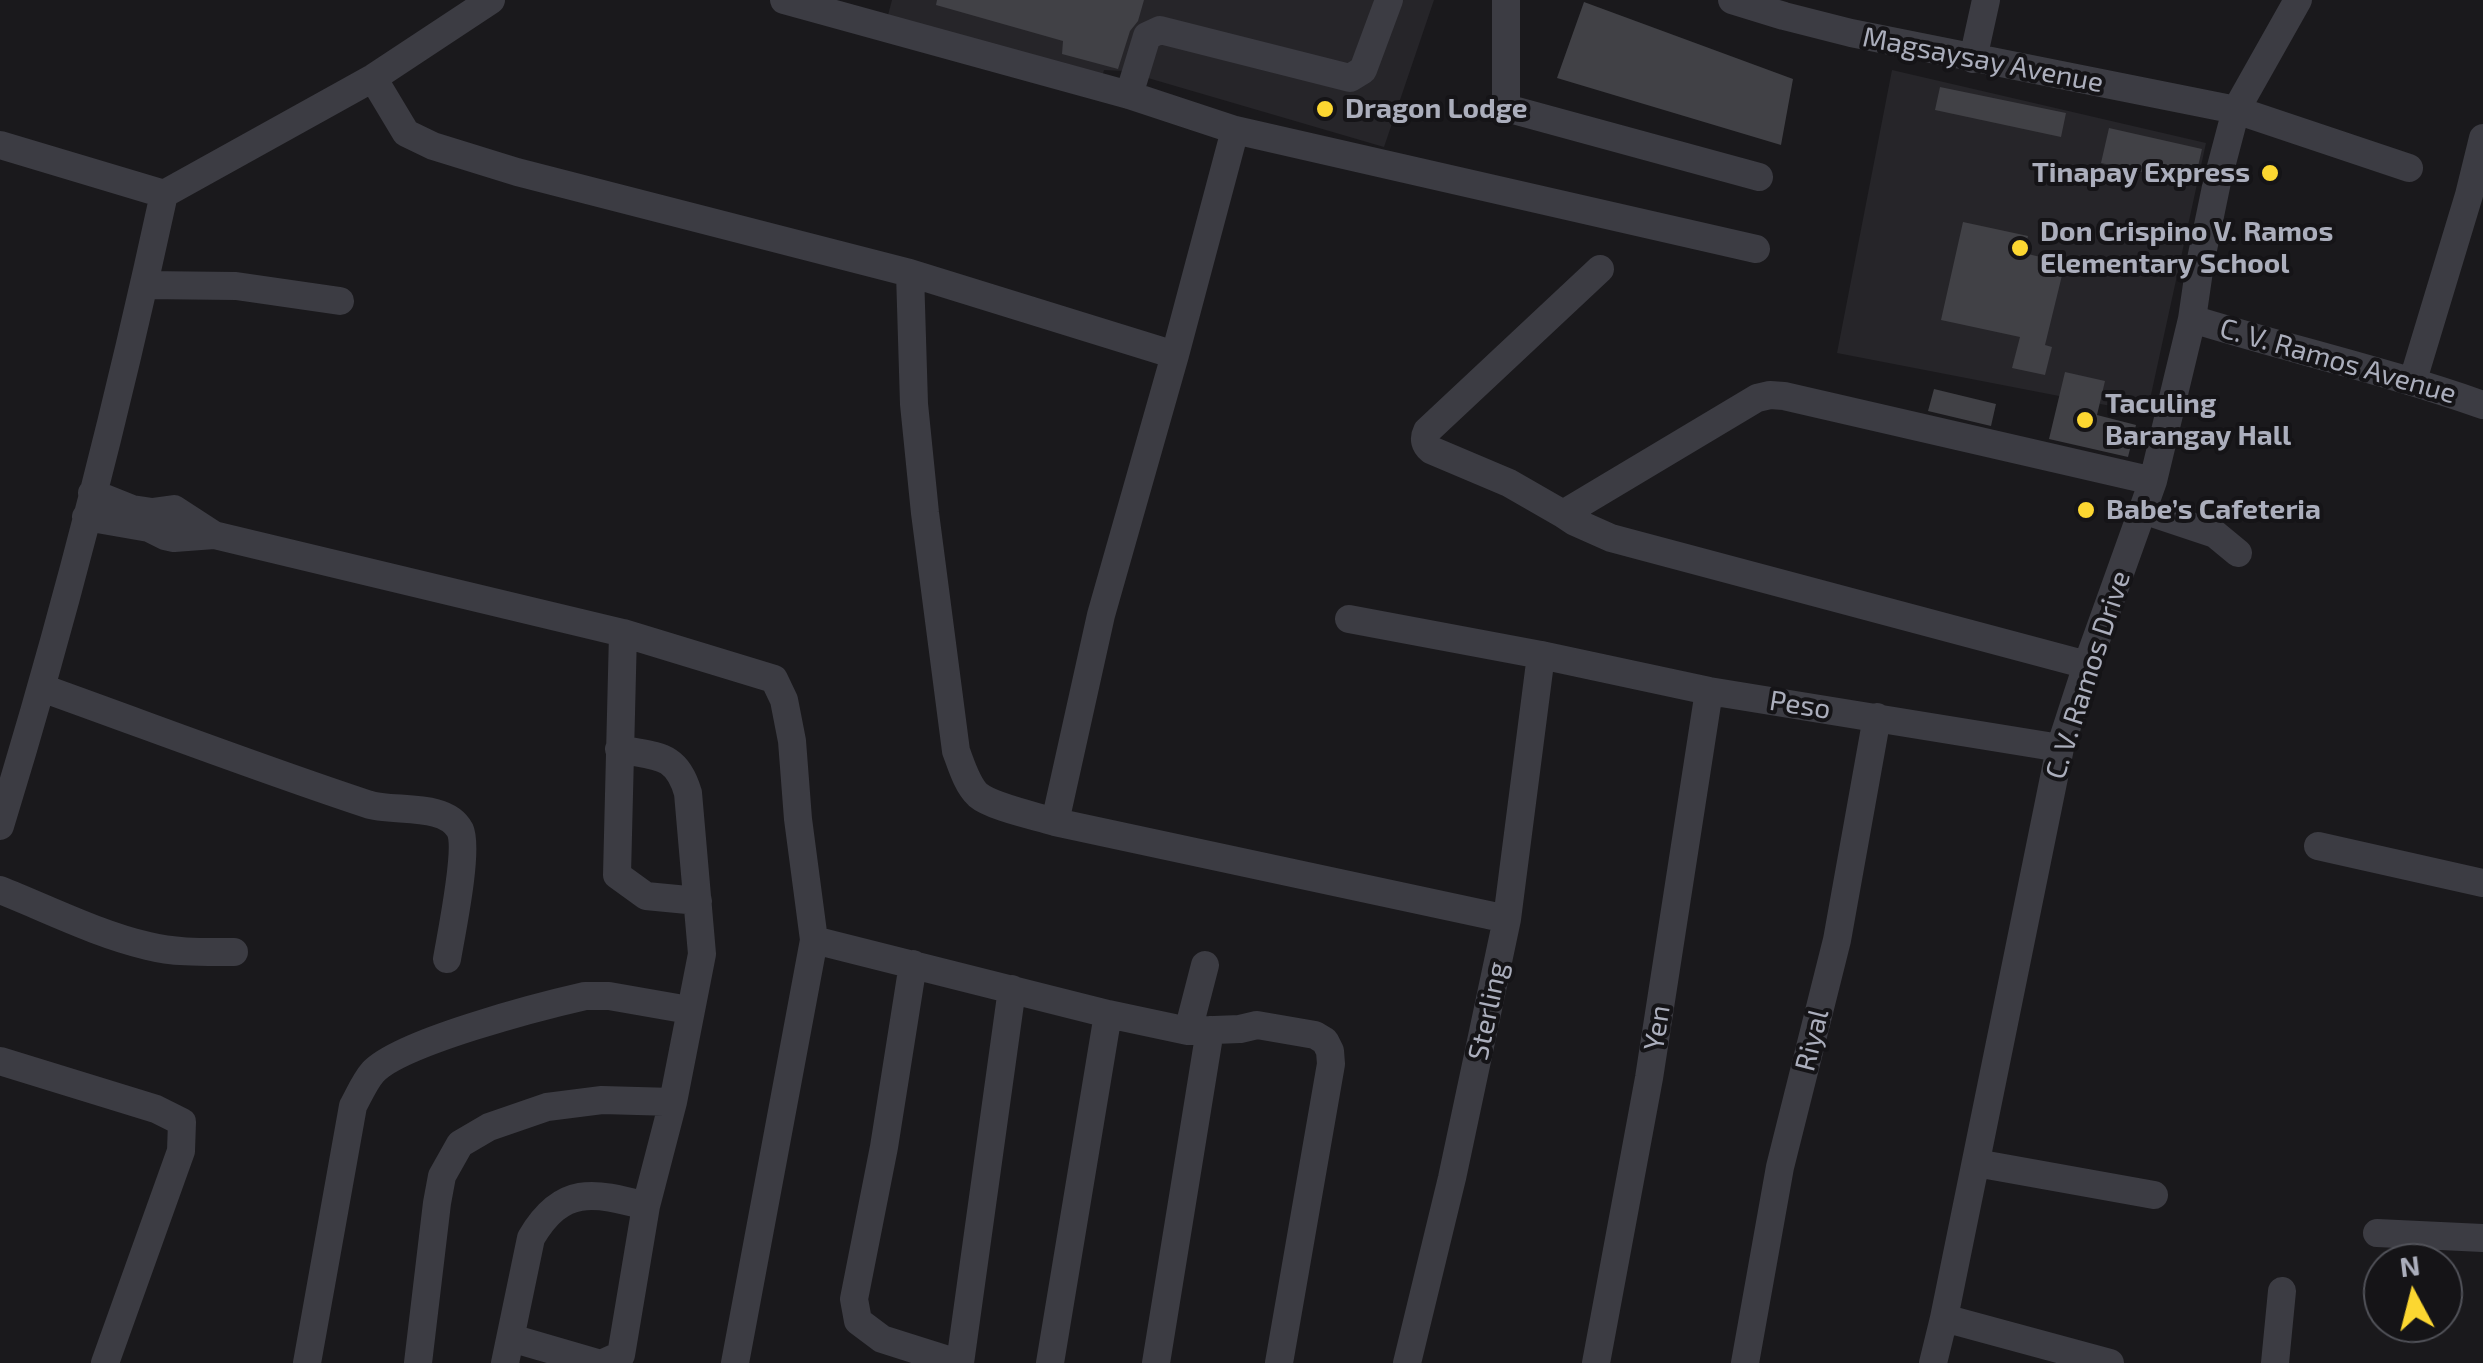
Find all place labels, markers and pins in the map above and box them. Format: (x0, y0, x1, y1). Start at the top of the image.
place label: Dragon Lodge (1345, 92, 1528, 126)
marker: Dragon Lodge (1314, 98, 1336, 120)
place label: Tinapay Express (2032, 156, 2250, 190)
marker: Tinapay Express (2259, 162, 2281, 184)
place label: Don Crispino V. Ramos Elementary School (2040, 215, 2333, 281)
marker: Don Crispino V. Ramos Elementary School (2009, 237, 2031, 259)
place label: Taculing Barangay Hall (2105, 387, 2291, 453)
marker: Taculing Barangay Hall (2074, 409, 2096, 431)
place label: Babe’s Cafeteria (2106, 493, 2321, 527)
marker: Babe’s Cafeteria (2075, 499, 2097, 521)

